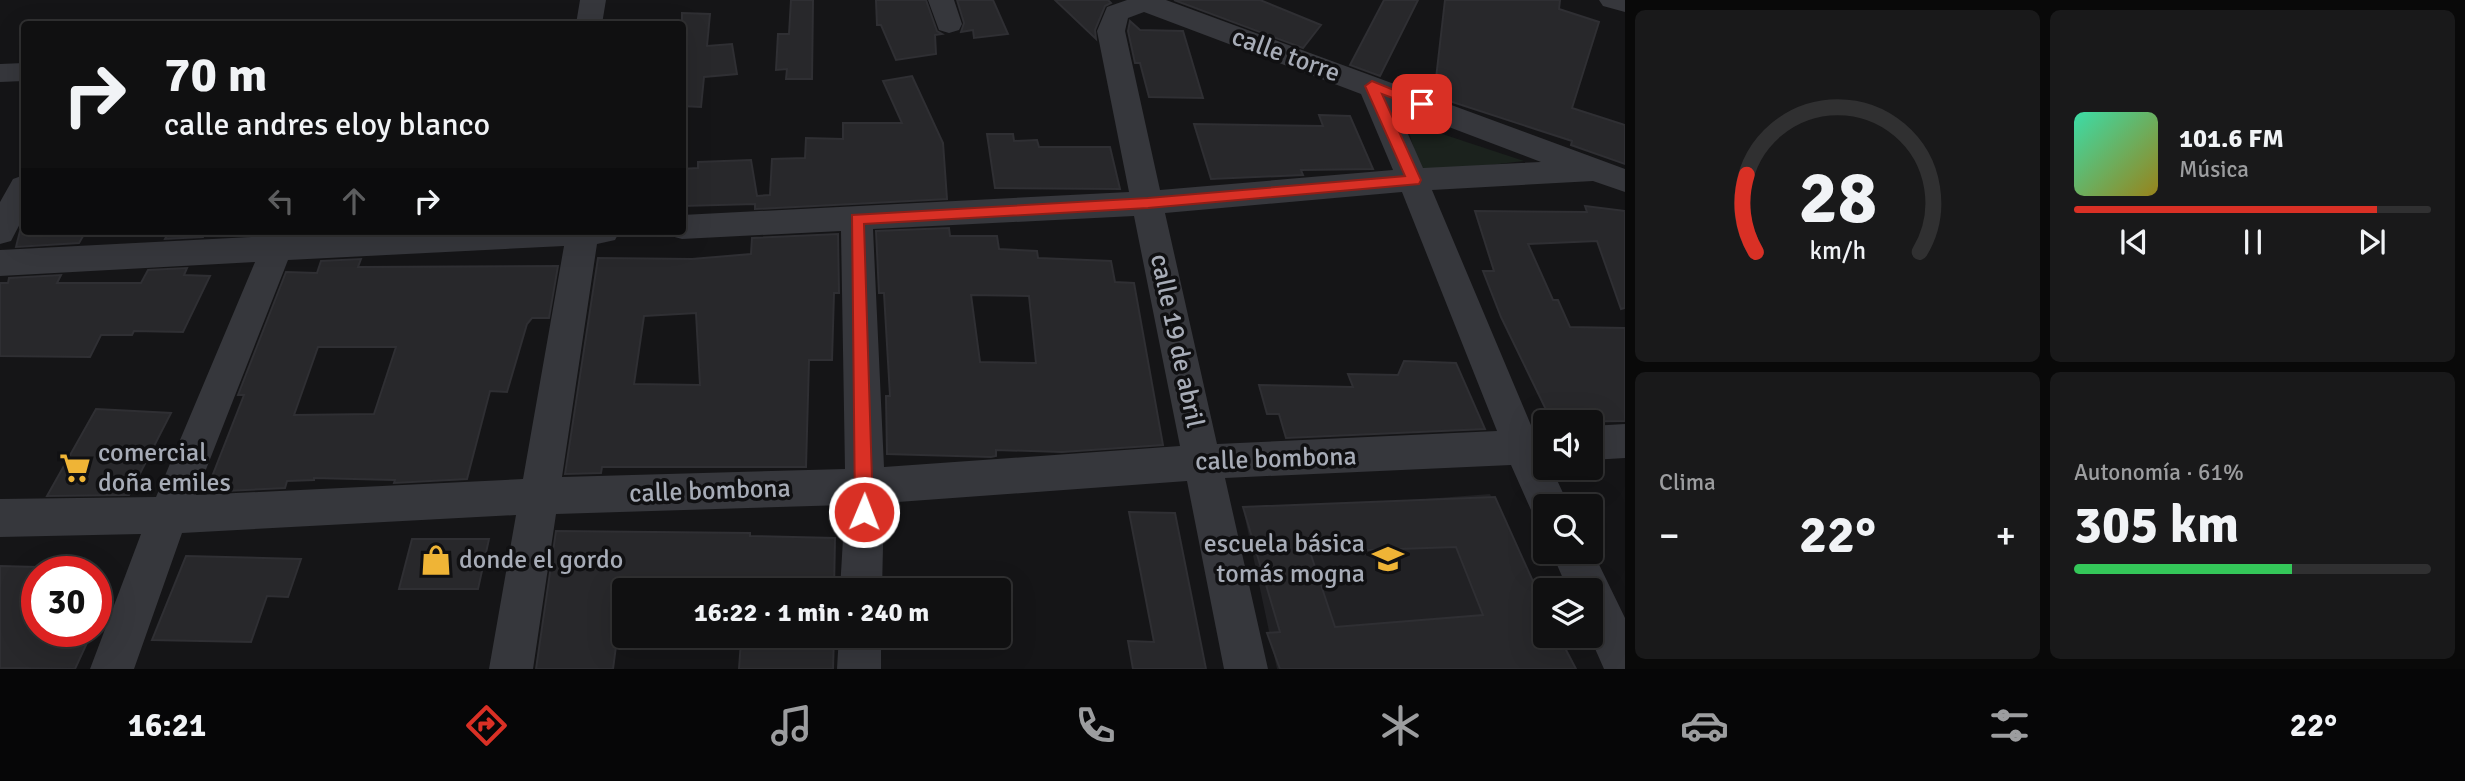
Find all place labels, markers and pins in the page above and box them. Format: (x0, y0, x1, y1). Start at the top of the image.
pin (1392, 74, 1452, 134)
place label: comercial doña emiles (98, 437, 231, 499)
supermarket icon: comercial doña emiles (58, 451, 92, 485)
place label: escuela básica tomás mogna (1204, 528, 1365, 590)
school or university icon: escuela básica tomás mogna (1371, 542, 1405, 576)
shop icon: donde el gordo (419, 543, 453, 577)
place label: donde el gordo (459, 544, 623, 576)

